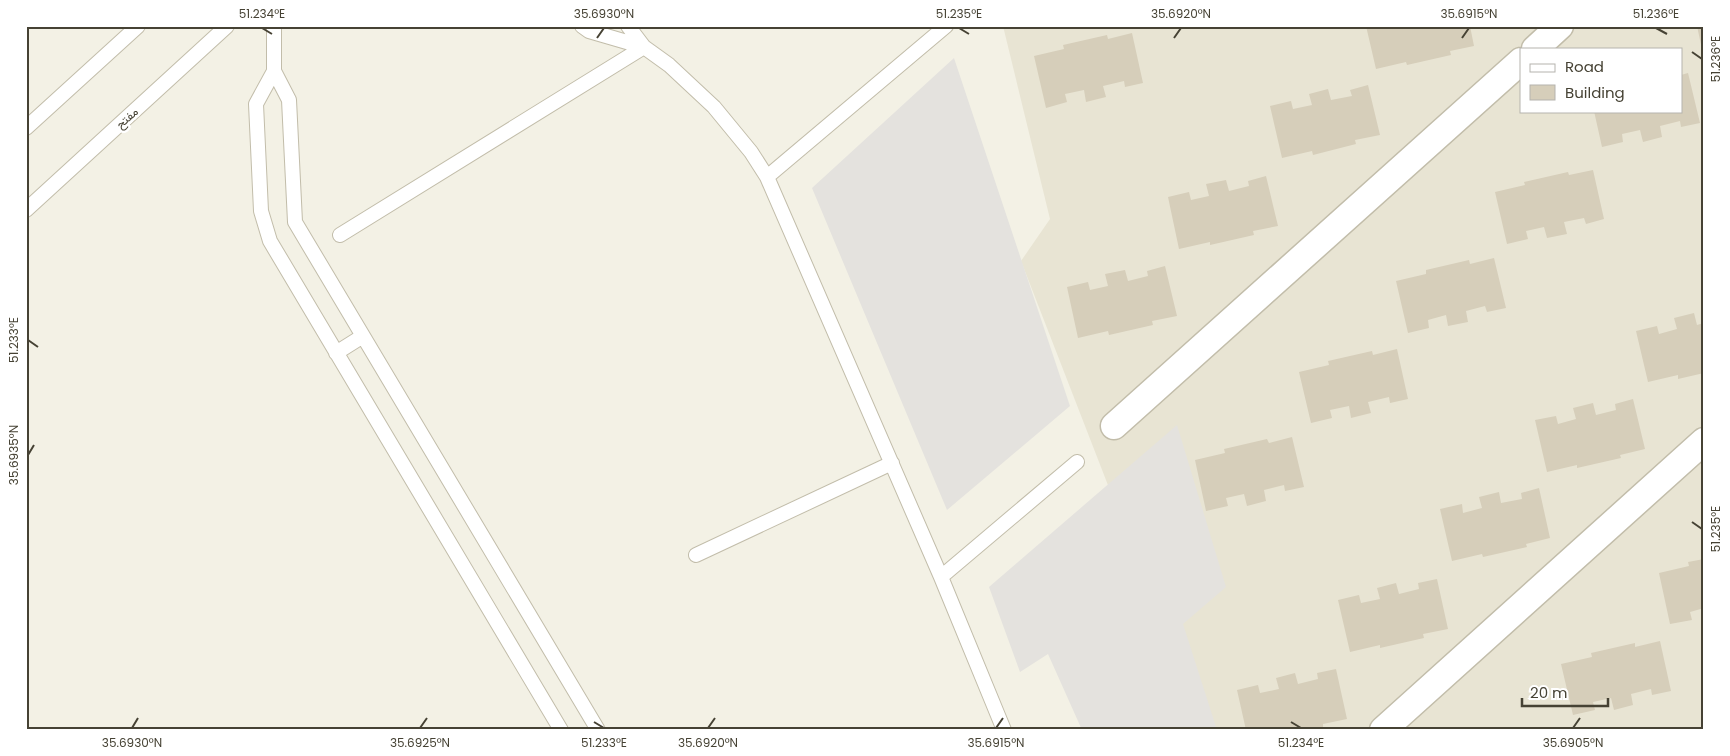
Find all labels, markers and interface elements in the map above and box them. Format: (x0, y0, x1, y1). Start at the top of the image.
text: 51.234°E (239, 5, 285, 22)
text: 35.6930°N (574, 5, 634, 22)
text: 51.235°E (936, 5, 982, 22)
text: 35.6920°N (1151, 5, 1211, 22)
text: 35.6915°N (1440, 5, 1498, 22)
text: 51.236°E (1633, 5, 1679, 22)
text: 51.236°E (1707, 36, 1724, 82)
legend (1520, 48, 1682, 112)
text: Road (1565, 56, 1604, 77)
text: Building (1565, 82, 1625, 103)
street label: مفتح (112, 103, 142, 133)
text: 51.233°E (5, 317, 22, 363)
text: 35.6935°N (5, 425, 22, 485)
text: 51.235°E (1707, 506, 1724, 552)
scale bar (1522, 676, 1609, 708)
text: 20 m (1530, 682, 1568, 703)
text: 35.6930°N (102, 734, 162, 751)
text: 35.6925°N (390, 734, 450, 751)
text: 51.233°E (581, 734, 627, 751)
text: 35.6920°N (678, 734, 738, 751)
text: 35.6915°N (967, 734, 1025, 751)
text: 51.234°E (1278, 734, 1324, 751)
text: 35.6905°N (1543, 734, 1603, 751)

